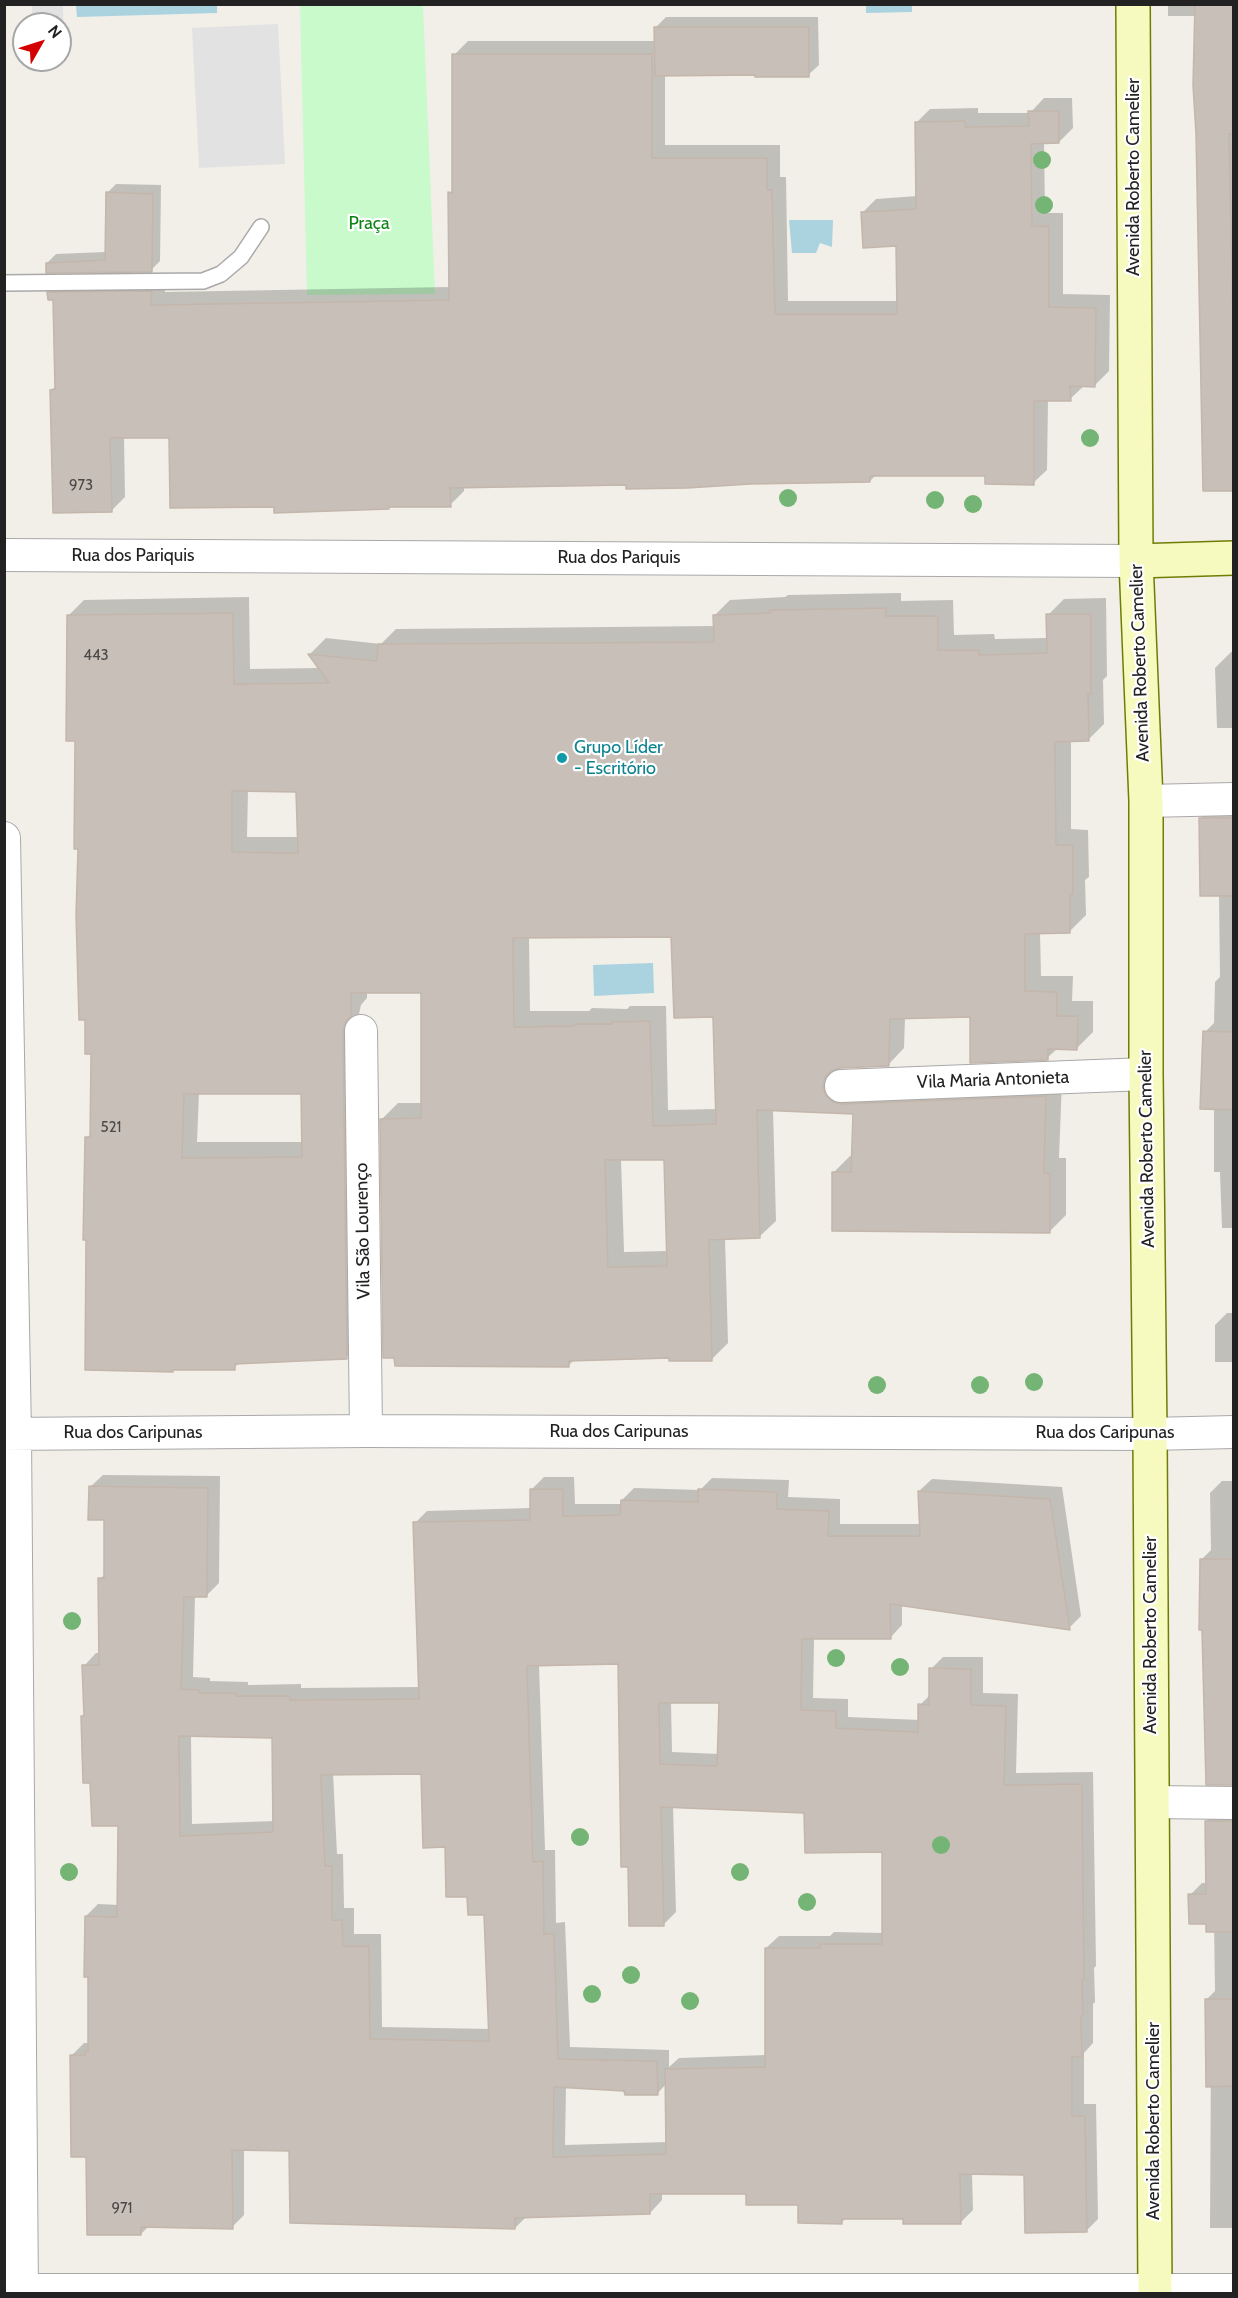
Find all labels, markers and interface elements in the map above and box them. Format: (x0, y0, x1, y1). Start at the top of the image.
north arrow (12, 12, 72, 72)
text: N (44, 21, 66, 42)
street label: Avenida Roberto Camelier (1123, 78, 1145, 276)
park label: Praça (348, 213, 390, 235)
house number: 973 (69, 477, 93, 495)
street label: Rua dos Pariquis (71, 545, 195, 567)
street label: Rua dos Pariquis (557, 547, 681, 569)
street label: Avenida Roberto Camelier (1126, 564, 1154, 762)
house number: 443 (83, 647, 109, 665)
place label: Grupo Líder - Escritório (574, 737, 663, 780)
marker: Grupo Líder - Escritório (555, 751, 569, 765)
street label: Avenida Roberto Camelier (1134, 1050, 1160, 1248)
street label: Vila Maria Antonieta (916, 1067, 1070, 1093)
house number: 521 (101, 1119, 121, 1137)
street label: Vila São Lourenço (351, 1163, 375, 1299)
street label: Rua dos Caripunas (550, 1421, 688, 1443)
street label: Rua dos Caripunas (64, 1422, 202, 1444)
street label: Rua dos Caripunas (1036, 1422, 1174, 1444)
street label: Avenida Roberto Camelier (1140, 1536, 1162, 1734)
street label: Avenida Roberto Camelier (1143, 2022, 1165, 2220)
house number: 971 (112, 2200, 132, 2218)

